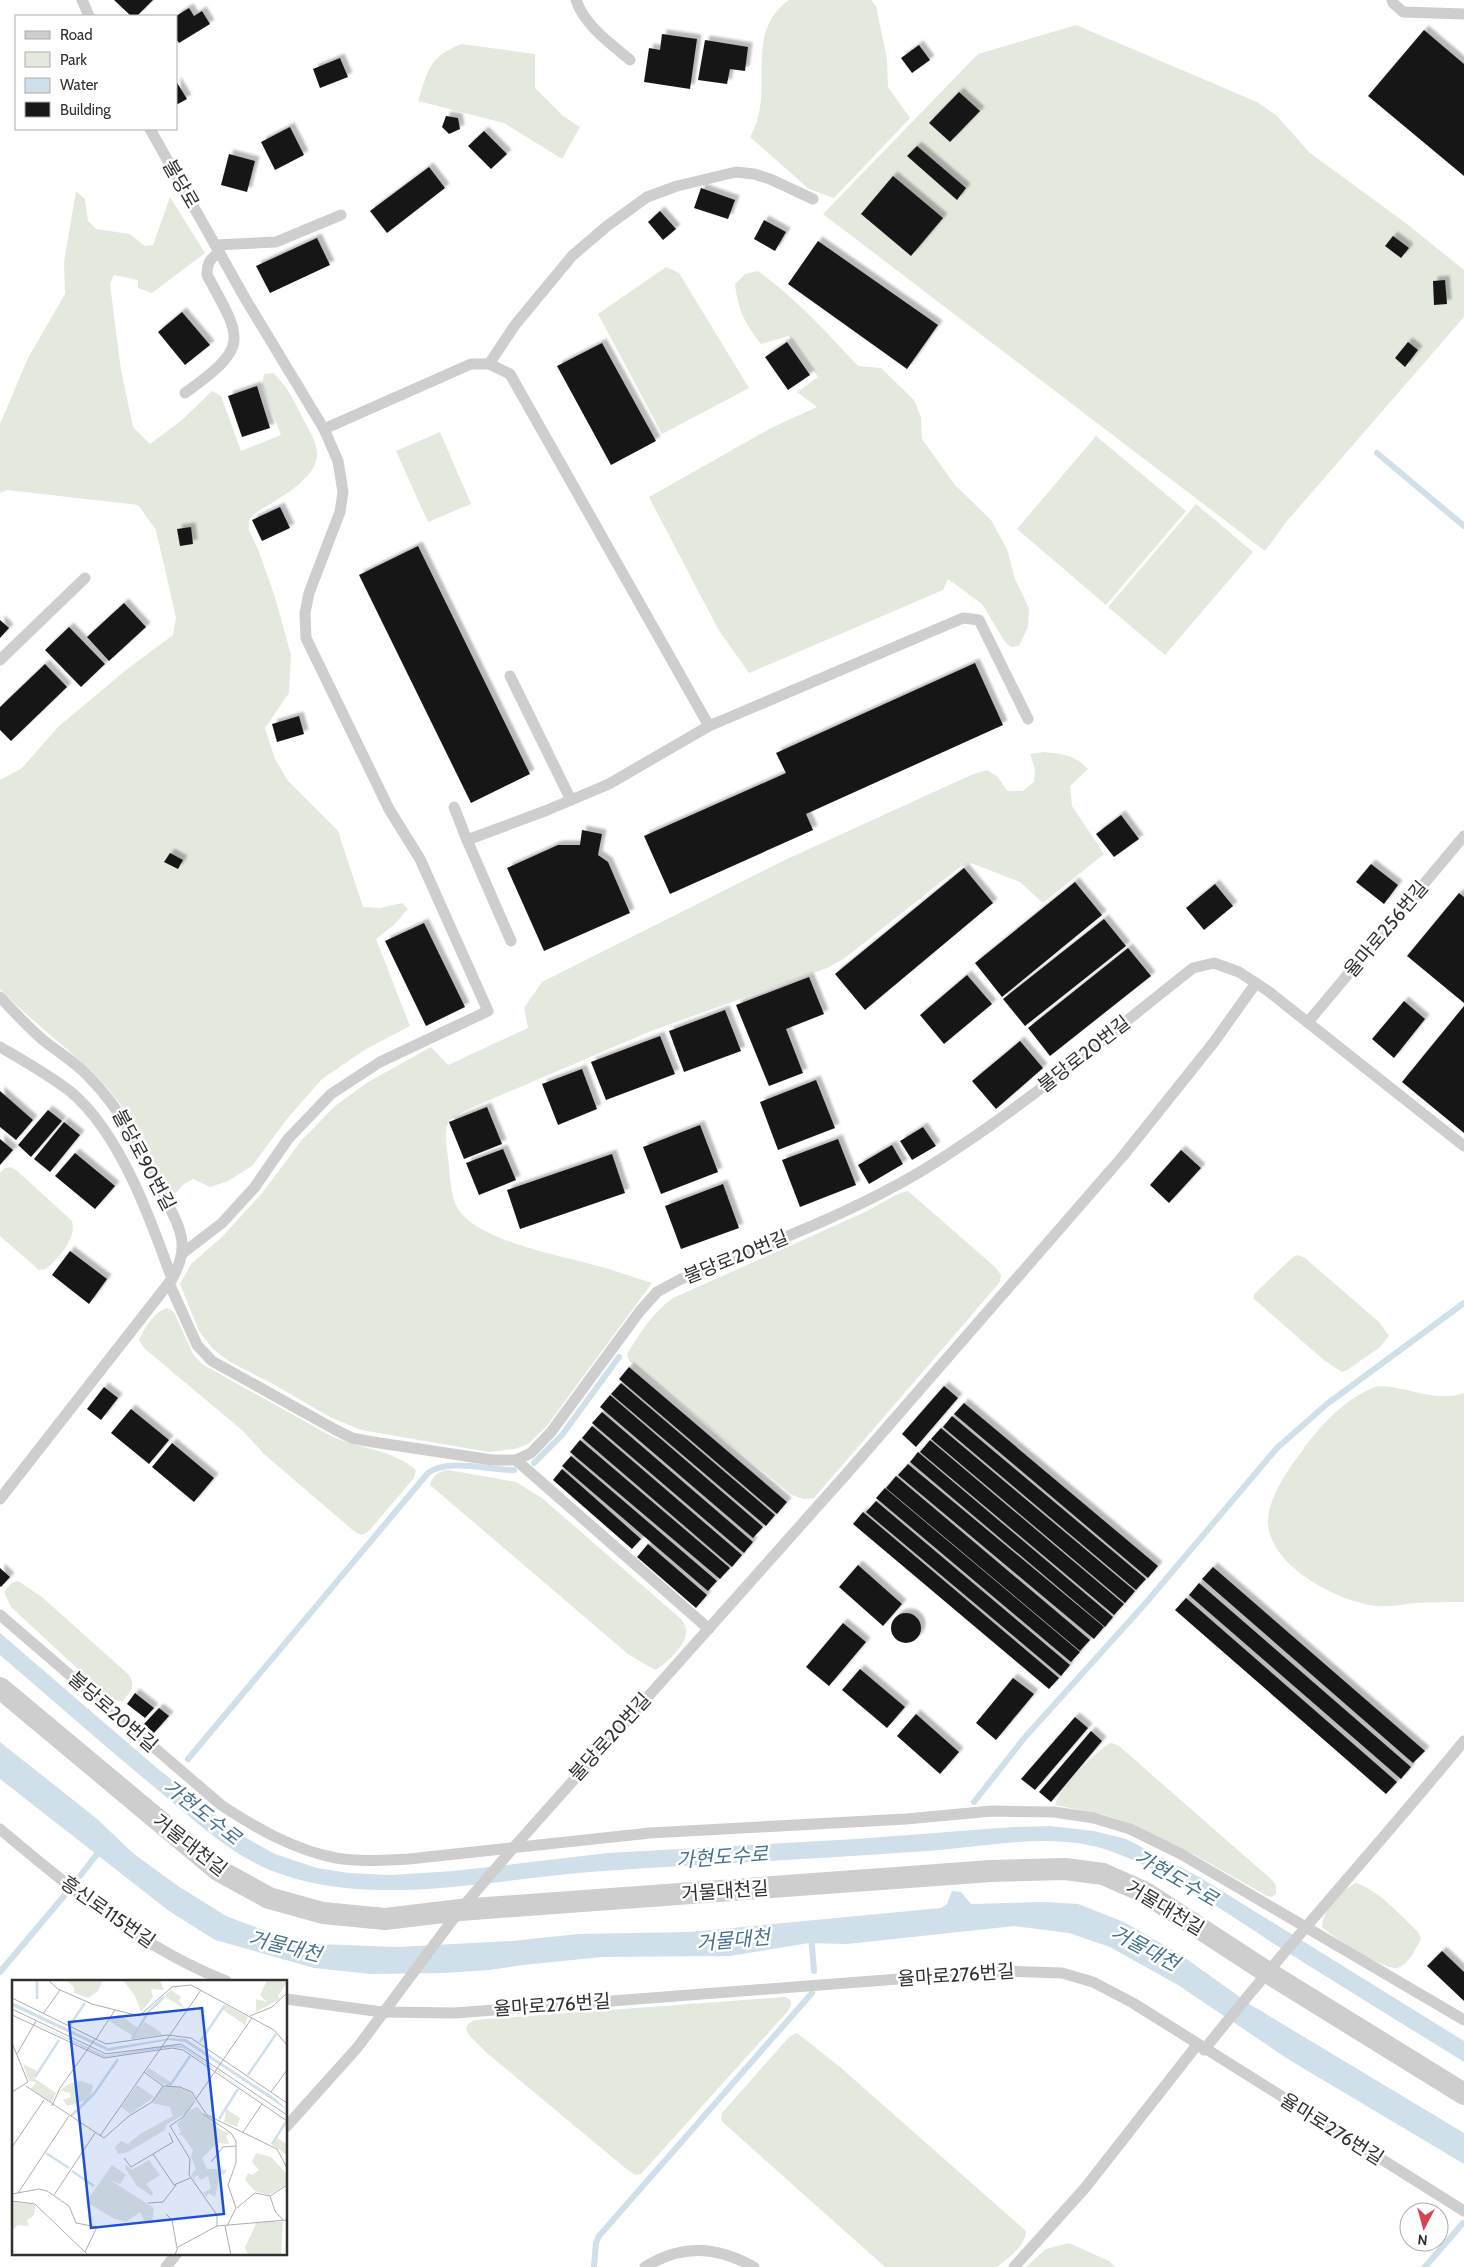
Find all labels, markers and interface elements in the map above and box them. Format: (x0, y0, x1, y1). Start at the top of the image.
legend (15, 15, 178, 130)
text: Road (60, 26, 93, 44)
text: Park (60, 51, 87, 69)
text: Water (60, 76, 98, 94)
text: Building (60, 101, 111, 119)
street label: 불당로 (158, 156, 204, 212)
street label: 율마로256번길 (1339, 876, 1433, 982)
street label: 불당로20번길 (1033, 1011, 1135, 1097)
street label: 불당로90번길 (108, 1105, 180, 1215)
street label: 불당로20번길 (680, 1226, 792, 1288)
street label: 불당로20번길 (64, 1667, 162, 1757)
street label: 불당로20번길 (564, 1688, 656, 1786)
water label: 가현도수로 (158, 1774, 247, 1851)
street label: 거물대천길 (148, 1809, 232, 1881)
water label: 가현도수로 (675, 1842, 770, 1872)
water label: 가현도수로 (1130, 1845, 1223, 1912)
street label: 흥신로115번길 (56, 1871, 160, 1953)
street label: 거물대천길 (681, 1876, 769, 1906)
street label: 거물대천길 (1122, 1876, 1208, 1940)
water label: 거물대천 (1107, 1920, 1185, 1977)
water label: 거물대천 (246, 1925, 326, 1967)
water label: 거물대천 (695, 1925, 773, 1955)
street label: 율마로276번길 (897, 1959, 1015, 1991)
inset map (12, 1980, 288, 2254)
street label: 율마로276번길 (493, 1989, 611, 2021)
street label: 율마로276번길 (1276, 2088, 1388, 2170)
north arrow (1399, 2202, 1449, 2252)
text: N (1417, 2230, 1429, 2249)

